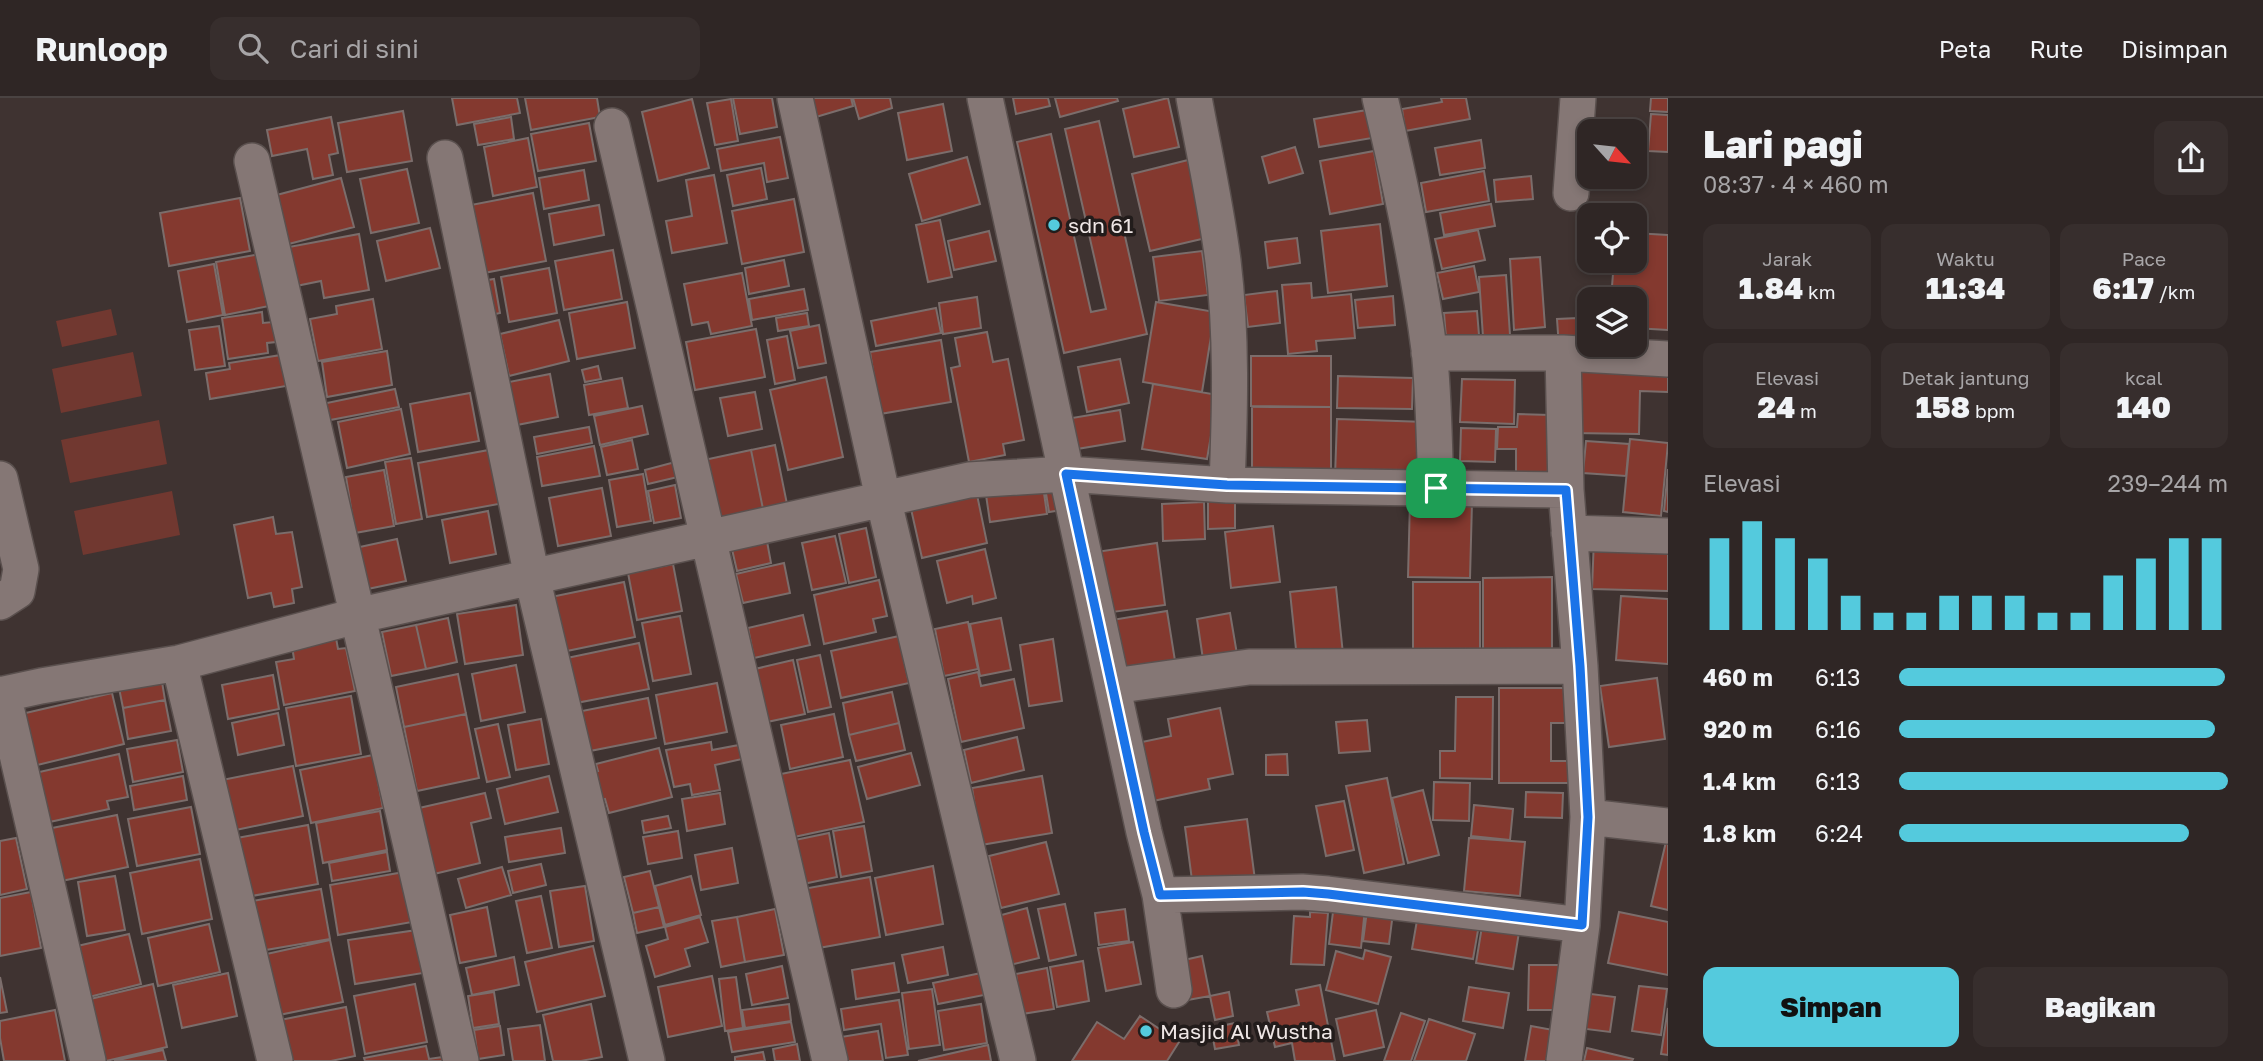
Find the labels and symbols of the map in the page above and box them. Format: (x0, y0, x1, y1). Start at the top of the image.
north arrow (1577, 119, 1647, 189)
place label: sdn 61 (1068, 212, 1133, 238)
marker: sdn 61 (1046, 217, 1062, 233)
pin (1406, 458, 1466, 518)
place label: Masjid Al Wustha (1160, 1018, 1333, 1044)
marker: Masjid Al Wustha (1138, 1023, 1154, 1039)

